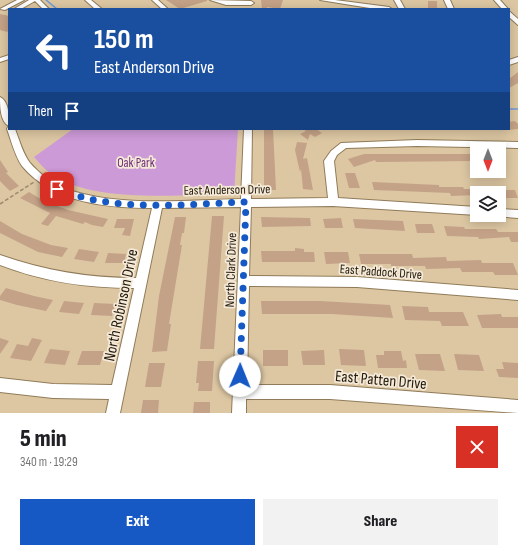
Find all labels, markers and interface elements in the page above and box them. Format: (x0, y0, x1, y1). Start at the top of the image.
text: 150 m (94, 23, 154, 56)
icon: left (28, 24, 80, 76)
text: East Anderson Drive (94, 57, 214, 78)
icon: arrive (61, 100, 83, 122)
text: Then (28, 102, 53, 121)
north arrow (470, 142, 506, 178)
map controls (470, 142, 506, 222)
park label: Oak Park (117, 155, 155, 171)
pin (40, 172, 74, 206)
icon: arrive (46, 178, 68, 200)
street label: East Anderson Drive (183, 181, 271, 199)
button: layers (470, 186, 506, 222)
street label: North Clark Drive (222, 232, 240, 308)
street label: North Robinson Drive (100, 248, 143, 363)
street label: East Paddock Drive (339, 261, 423, 283)
position arrow (219, 355, 261, 397)
street label: East Patten Drive (334, 367, 427, 394)
text: 5 min (20, 424, 67, 453)
button: close (456, 426, 498, 468)
text: 340 m · 19:29 (20, 454, 78, 470)
button: Exit (20, 499, 255, 545)
button: Share (263, 499, 498, 545)

